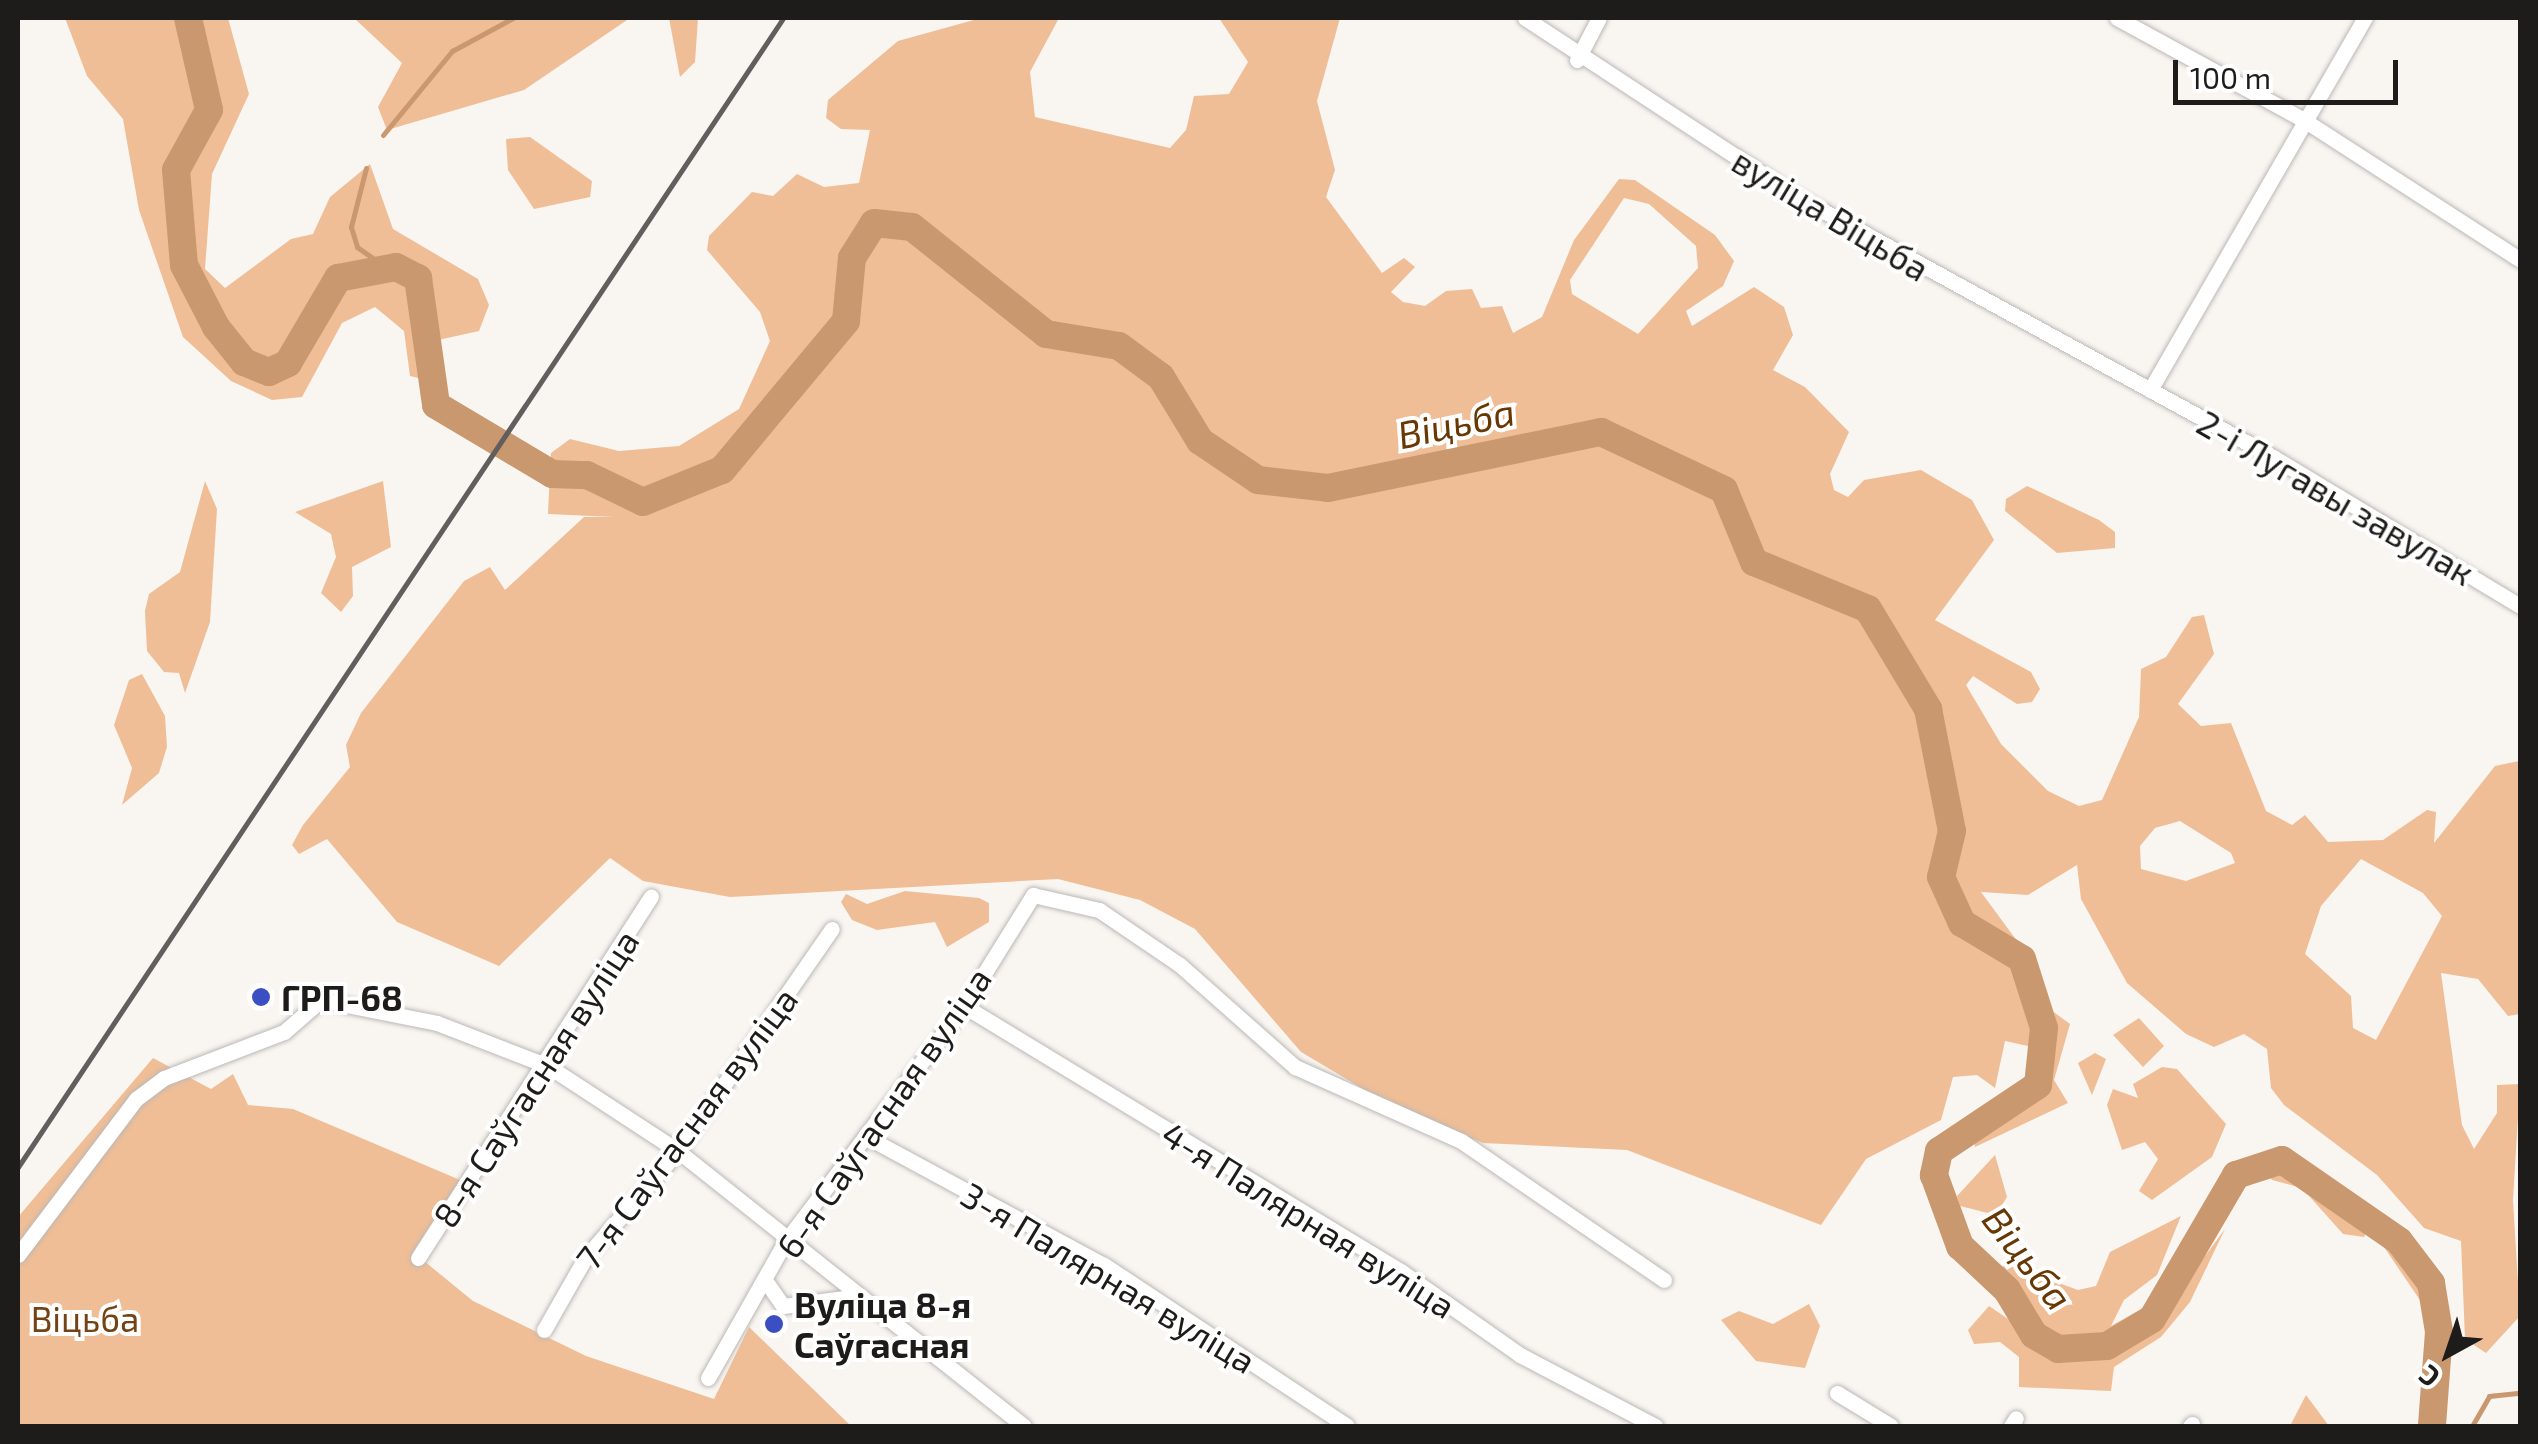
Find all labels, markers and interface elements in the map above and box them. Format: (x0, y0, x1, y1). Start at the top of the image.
scale bar (2178, 40, 2403, 102)
text: 100 m (2190, 59, 2271, 95)
street label: вуліца Віцьба (1725, 139, 1937, 289)
water label: Віцьба (1393, 388, 1519, 458)
street label: 2-і Лугавы завулак (2190, 401, 2482, 593)
street label: 8-я Саўгасная вуліца (423, 921, 647, 1235)
street label: 6-я Саўгасная вуліца (767, 959, 999, 1265)
place label: ГРП-68 (281, 976, 403, 1018)
street label: 7-я Саўгасная вуліца (566, 979, 806, 1277)
marker: ГРП-68 (250, 986, 272, 1008)
street label: 4-я Палярная вуліца (1155, 1112, 1463, 1326)
street label: 3-я Палярная вуліца (954, 1173, 1264, 1381)
water label: Віцьба (1974, 1197, 2082, 1319)
place label: Вуліца 8-я Саўгасная (794, 1283, 971, 1365)
park label: Віцьба (31, 1297, 139, 1339)
north arrow (2398, 1304, 2498, 1404)
marker: Вуліца 8-я Саўгасная (763, 1313, 785, 1335)
text: С (2411, 1359, 2446, 1395)

